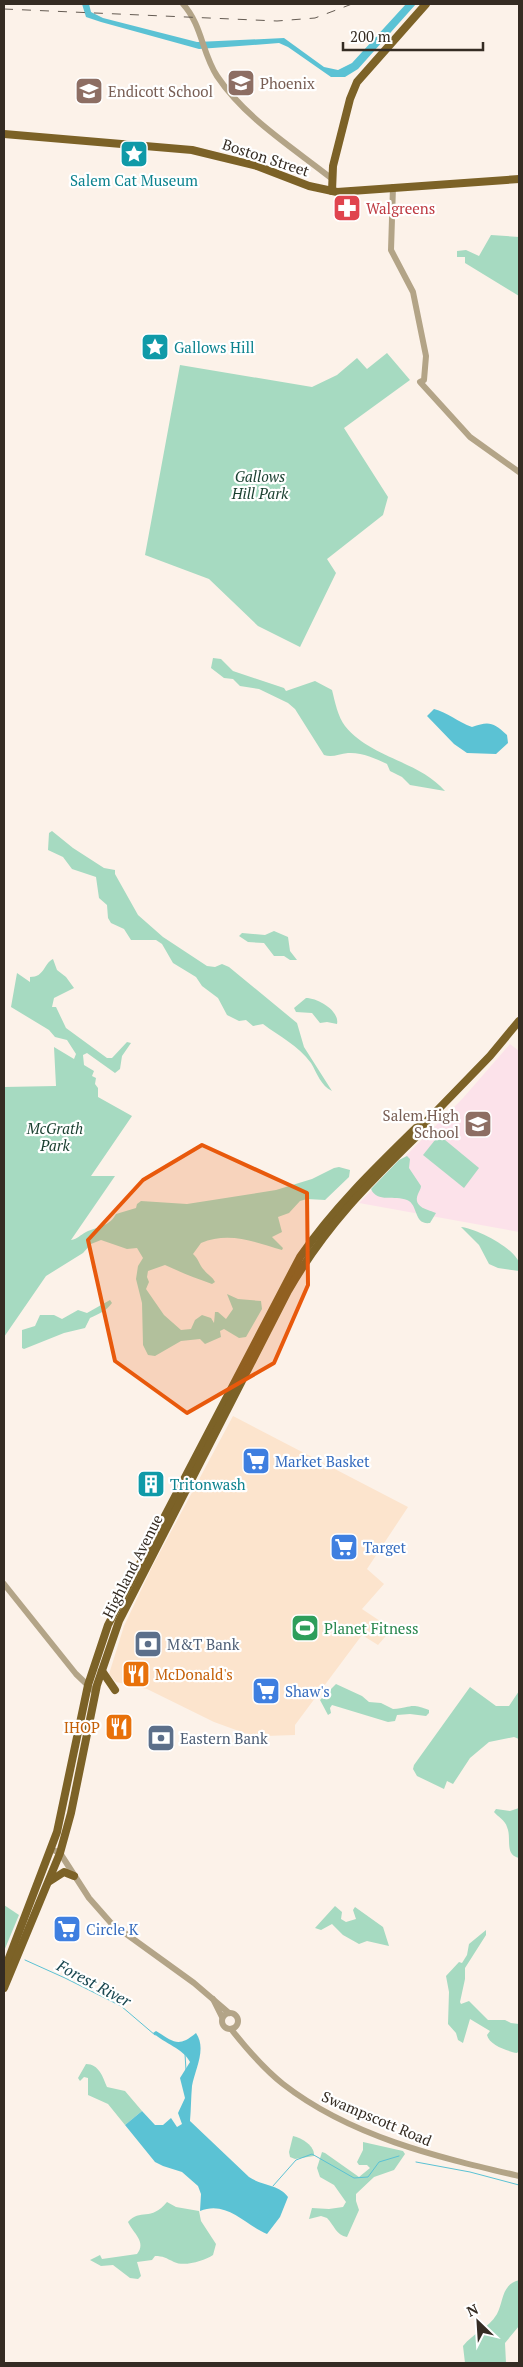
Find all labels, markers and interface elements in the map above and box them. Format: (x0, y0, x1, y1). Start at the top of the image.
scale bar (343, 20, 483, 52)
text: 200 m (350, 26, 391, 46)
school or university icon: Phoenix (226, 68, 256, 98)
place label: Phoenix (260, 73, 315, 93)
school or university icon: Endicott School (74, 76, 104, 106)
place label: Endicott School (108, 81, 213, 101)
street label: Boston Street (220, 134, 313, 181)
place icon: Salem Cat Museum (119, 139, 149, 169)
place label: Salem Cat Museum (70, 170, 198, 190)
pharmacy icon: Walgreens (332, 193, 362, 223)
place label: Walgreens (366, 198, 435, 218)
place icon: Gallows Hill (140, 332, 170, 362)
place label: Gallows Hill (174, 337, 255, 357)
park label: Gallows Hill Park (231, 466, 289, 503)
place label: Salem High School (383, 1105, 459, 1142)
school or university icon: Salem High School (463, 1109, 493, 1139)
park label: McGrath Park (26, 1118, 83, 1155)
supermarket icon: Market Basket (241, 1446, 271, 1476)
place label: Market Basket (275, 1451, 370, 1471)
building icon: Tritonwash (136, 1469, 166, 1499)
place label: Tritonwash (170, 1474, 246, 1494)
street label: Highland Avenue (97, 1511, 167, 1621)
supermarket icon: Target (329, 1532, 359, 1562)
place label: Target (363, 1537, 407, 1557)
sports icon: Planet Fitness (290, 1613, 320, 1643)
place label: Planet Fitness (324, 1618, 418, 1638)
bank icon: M&T Bank (133, 1629, 163, 1659)
place label: M&T Bank (167, 1634, 240, 1654)
restaurant icon: McDonald's (121, 1659, 151, 1689)
place label: McDonald's (155, 1664, 233, 1684)
supermarket icon: Shaw's (251, 1676, 281, 1706)
place label: Shaw's (285, 1681, 330, 1701)
restaurant icon: IHOP (104, 1712, 134, 1742)
place label: IHOP (64, 1717, 100, 1737)
bank icon: Eastern Bank (146, 1723, 176, 1753)
place label: Eastern Bank (180, 1728, 268, 1748)
supermarket icon: Circle K (52, 1914, 82, 1944)
place label: Circle K (86, 1919, 139, 1939)
water label: Forest River (52, 1954, 136, 2012)
street label: Swampscott Road (319, 2086, 435, 2150)
north arrow (453, 2297, 503, 2347)
text: N (463, 2299, 481, 2321)

